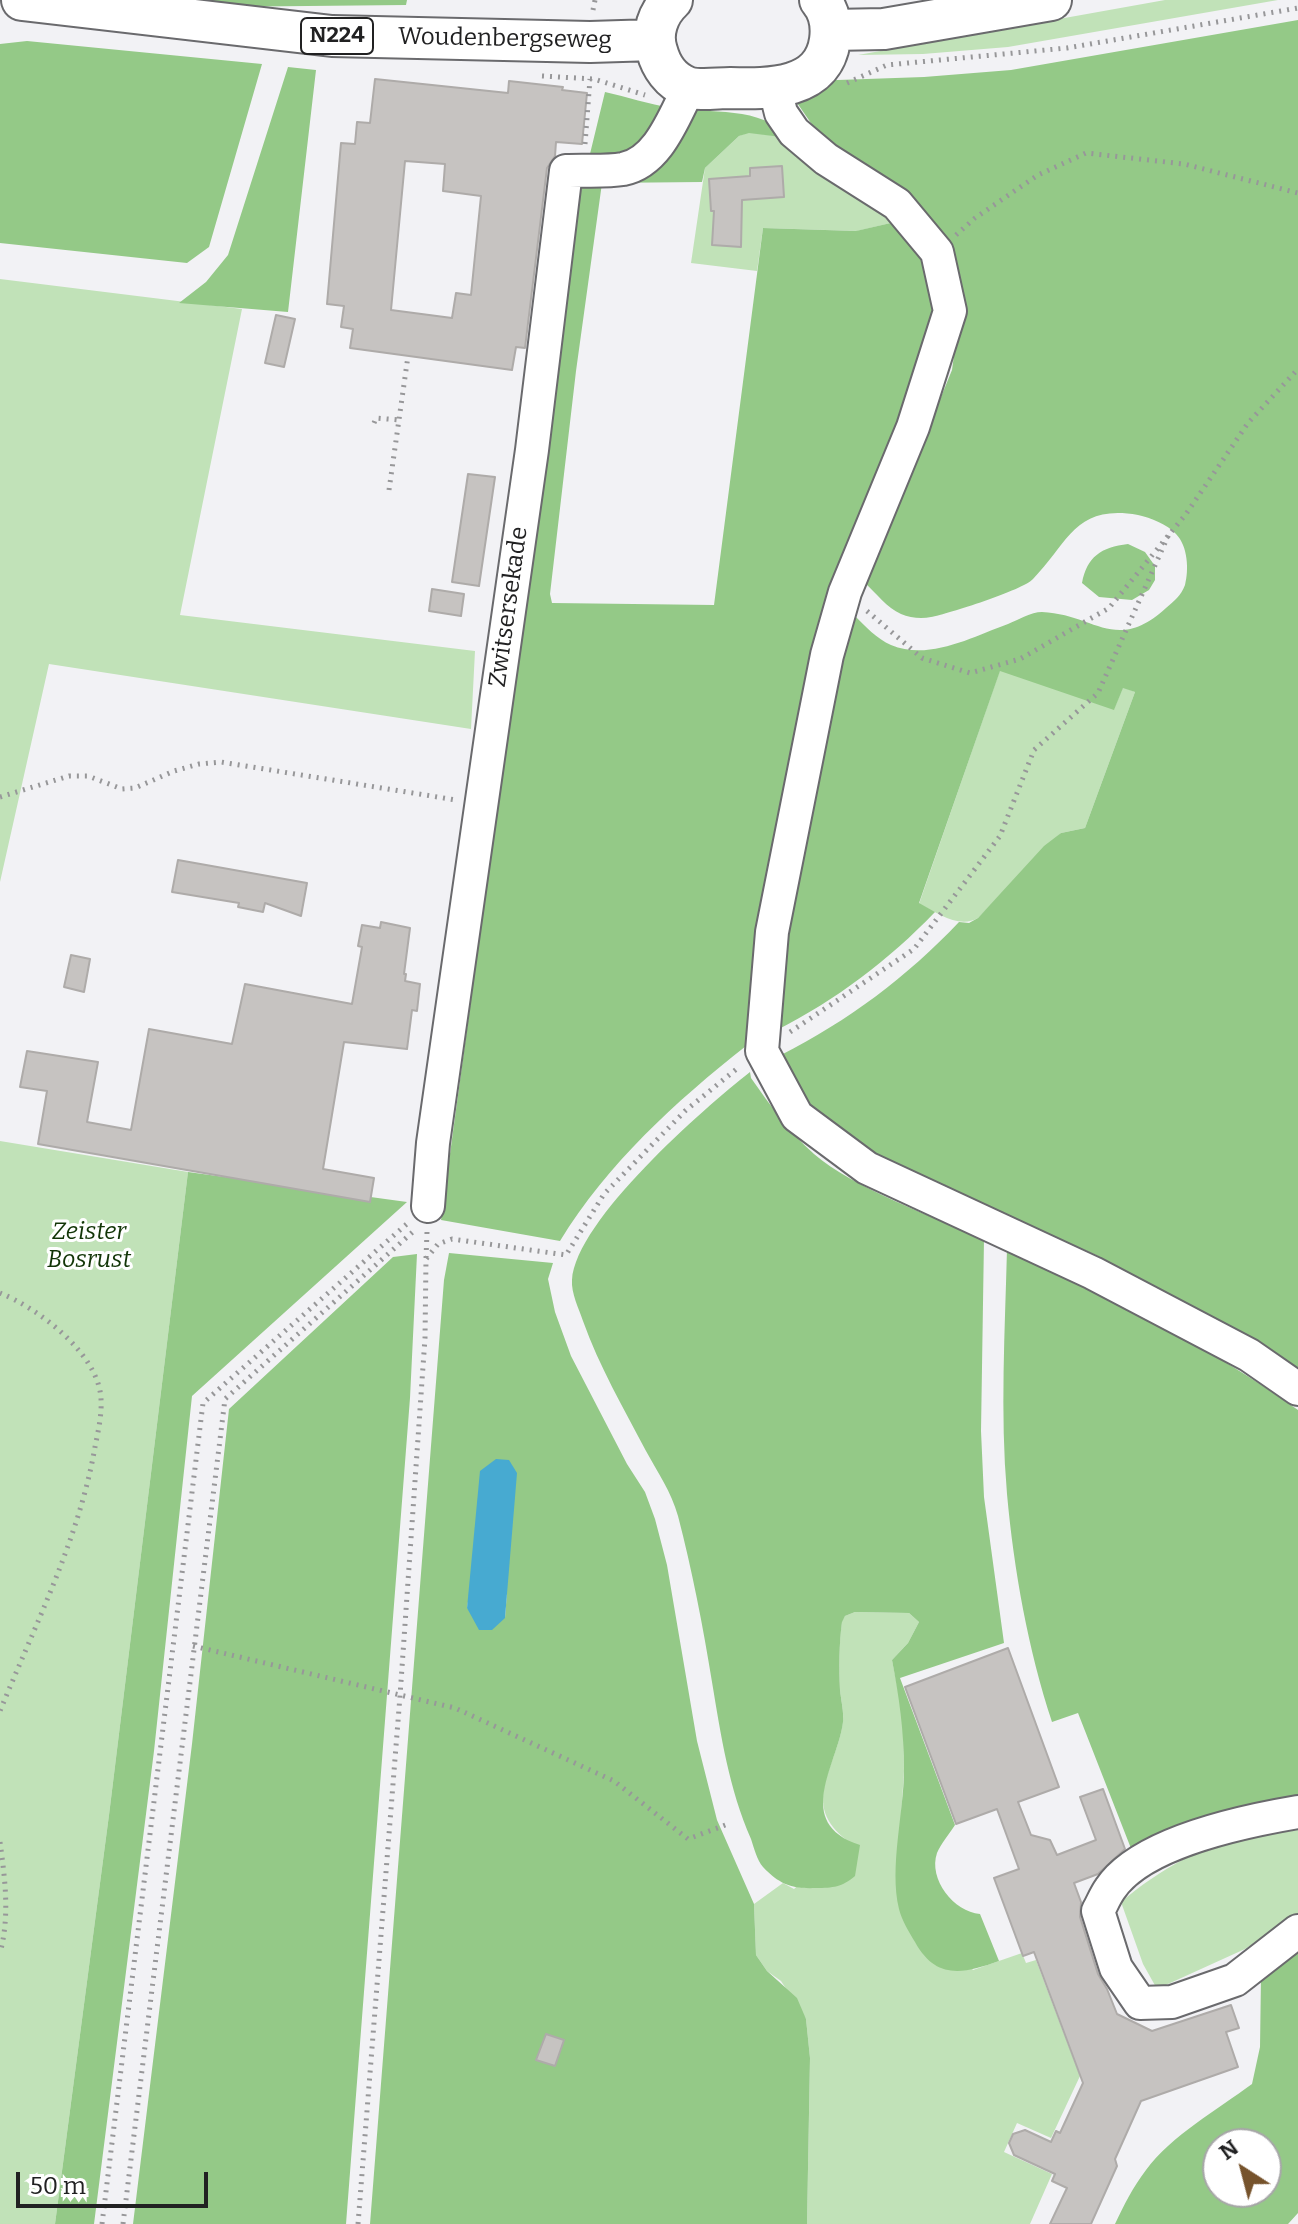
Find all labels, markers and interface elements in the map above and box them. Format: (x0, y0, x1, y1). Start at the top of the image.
road number: N224 (301, 18, 373, 54)
street label: Woudenbergseweg (398, 23, 612, 55)
street label: Zwitsersekade (483, 525, 535, 689)
park label: Zeister Bosrust (47, 1218, 131, 1274)
north arrow (1202, 2128, 1282, 2208)
text: N (1214, 2134, 1244, 2166)
scale bar (20, 2156, 212, 2206)
text: 50 m (30, 2172, 86, 2200)

